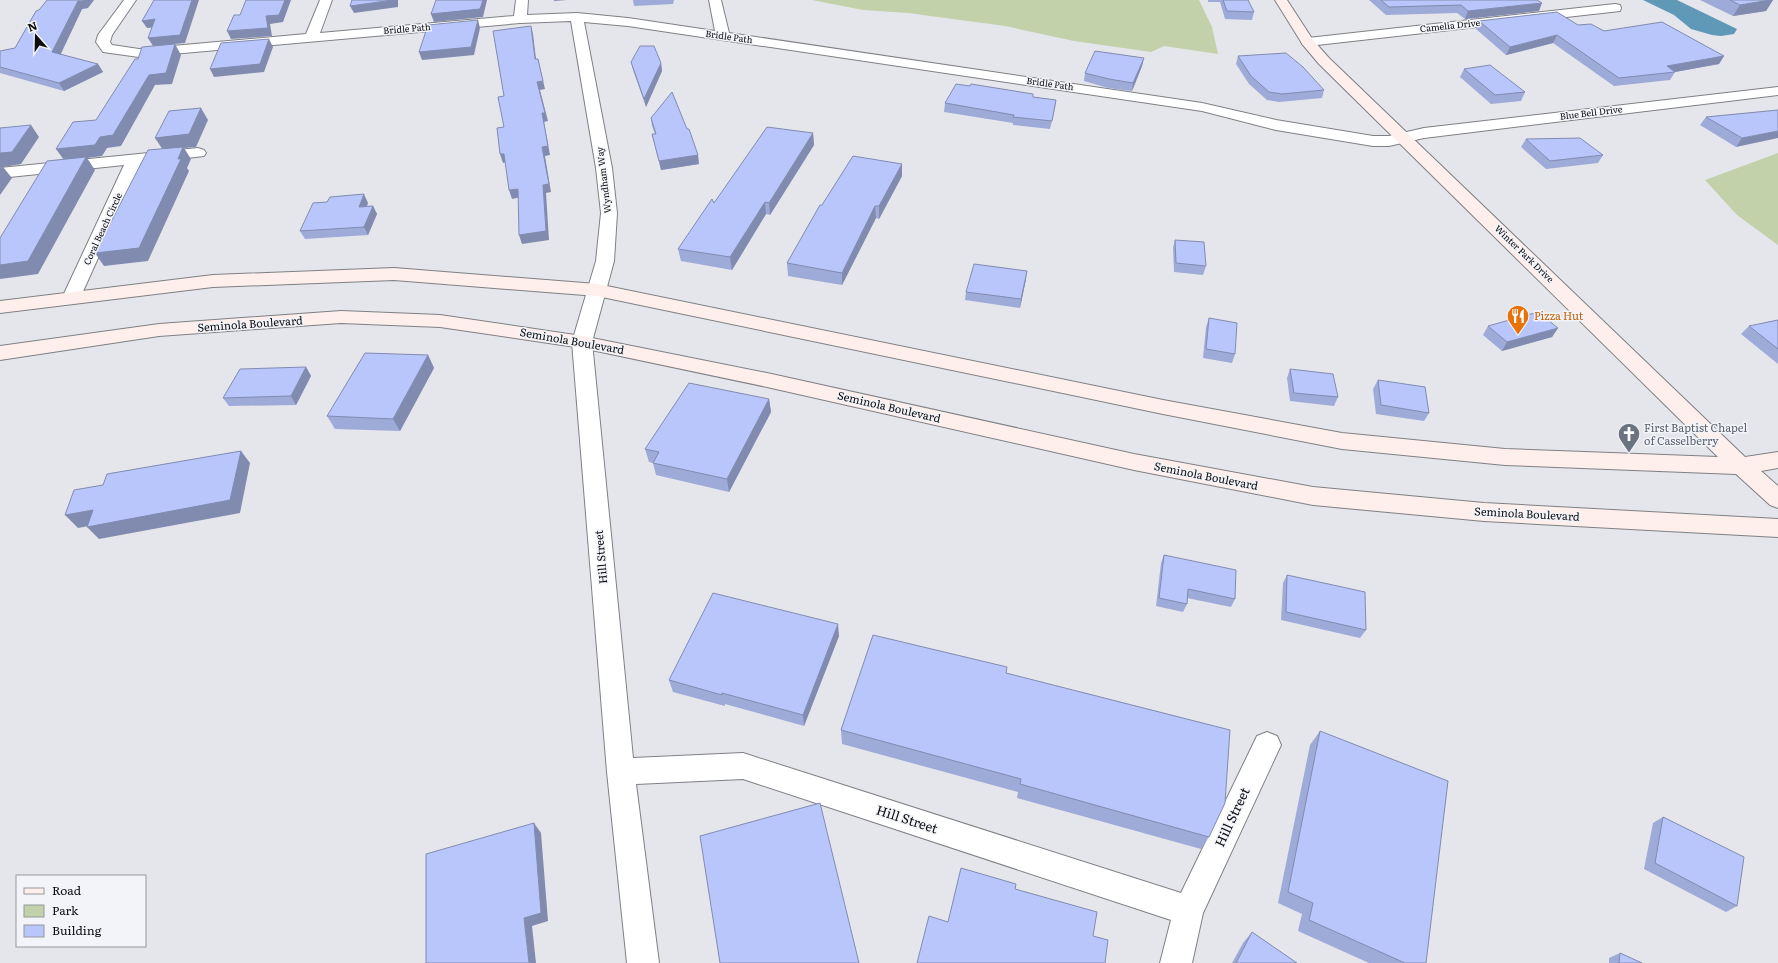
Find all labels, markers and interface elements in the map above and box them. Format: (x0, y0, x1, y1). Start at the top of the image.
street label: Camelia Drive (1419, 15, 1481, 35)
north arrow (16, 16, 56, 56)
text: N (25, 17, 39, 35)
street label: Bridle Path (383, 19, 431, 37)
street label: Bridle Path (705, 26, 754, 46)
street label: Bridle Path (1026, 73, 1075, 93)
street label: Blue Bell Drive (1559, 101, 1623, 123)
street label: Wyndham Way (592, 145, 614, 214)
street label: Coral Beach Circle (79, 190, 125, 267)
street label: Winter Park Drive (1492, 221, 1558, 286)
restaurant icon: Pizza Hut (1505, 303, 1531, 336)
place label: Pizza Hut (1534, 307, 1584, 323)
street label: Seminola Boulevard (197, 311, 303, 335)
street label: Seminola Boulevard (519, 323, 626, 357)
street label: Seminola Boulevard (836, 386, 943, 426)
place label: First Baptist Chapel of Casselberry (1644, 419, 1747, 448)
church icon: First Baptist Chapel of Casselberry (1616, 421, 1642, 454)
street label: Seminola Boulevard (1153, 457, 1260, 493)
street label: Seminola Boulevard (1474, 502, 1580, 524)
street label: Hill Street (590, 529, 610, 585)
street label: Hill Street (1209, 783, 1254, 850)
street label: Hill Street (874, 800, 941, 838)
legend (16, 875, 146, 947)
text: Road (52, 881, 82, 899)
text: Park (52, 901, 79, 919)
text: Building (52, 921, 102, 939)

